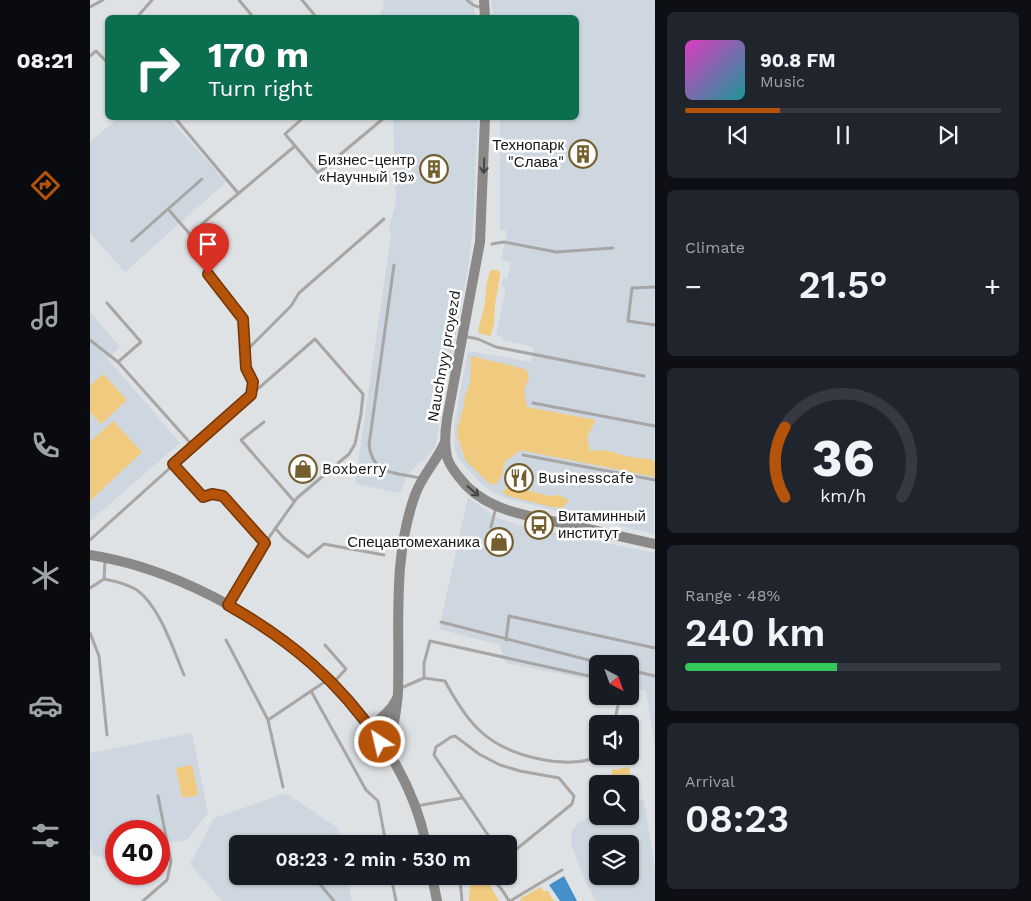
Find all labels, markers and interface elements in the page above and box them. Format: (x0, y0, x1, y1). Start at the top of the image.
text: 170 m (208, 34, 309, 76)
icon: right (125, 35, 190, 100)
text: 08:21 (16, 48, 74, 73)
text: 90.8 FM (760, 49, 836, 72)
text: Music (760, 72, 805, 91)
text: Turn right (208, 76, 313, 101)
icon: previous (724, 121, 752, 149)
icon: pause (829, 121, 857, 149)
icon: next (934, 121, 962, 149)
place label: Технопарк "Слава" (492, 136, 564, 171)
building icon: Технопарк "Слава" (568, 139, 598, 169)
place label: Бизнес-центр «Научный 19» (318, 151, 415, 186)
building icon: Бизнес-центр «Научный 19» (419, 154, 449, 184)
one-way arrow (479, 158, 488, 174)
icon: directions (28, 168, 63, 203)
pin (187, 223, 229, 274)
icon: arrive (194, 230, 222, 258)
text: Climate (685, 238, 745, 257)
text: 21.5° (798, 263, 888, 307)
text: − (685, 270, 702, 303)
text: + (984, 270, 1001, 303)
street label: Nauchnyy proyezd (424, 289, 464, 423)
icon: music (28, 298, 63, 333)
icon: phone (28, 428, 63, 463)
text: 36 (812, 428, 874, 489)
shop icon: Boxberry (288, 454, 318, 484)
place label: Boxberry (322, 460, 387, 478)
restaurant icon: Businesscafe (504, 463, 534, 493)
place label: Businesscafe (538, 469, 634, 487)
text: km/h (820, 485, 866, 506)
one-way arrow (466, 486, 479, 497)
place label: Витаминный институт (558, 507, 646, 542)
bus stop icon: Витаминный институт (524, 510, 554, 540)
shop icon: Спецавтомеханика (484, 527, 514, 557)
place label: Спецавтомеханика (347, 533, 481, 551)
icon: climate (28, 558, 63, 593)
text: Range · 48% (685, 586, 780, 605)
text: 240 km (685, 611, 825, 655)
north arrow (589, 655, 639, 705)
map controls (589, 655, 639, 885)
icon: car (28, 688, 63, 723)
position arrow (353, 715, 405, 767)
button: sound (589, 715, 639, 765)
text: Arrival (685, 772, 735, 791)
button: search (589, 775, 639, 825)
text: 08:23 (685, 797, 789, 841)
icon: filters (28, 818, 63, 853)
speed limit sign: 40 (105, 820, 170, 885)
button: layers (589, 835, 639, 885)
text: 08:23 · 2 min · 530 m (275, 848, 471, 871)

